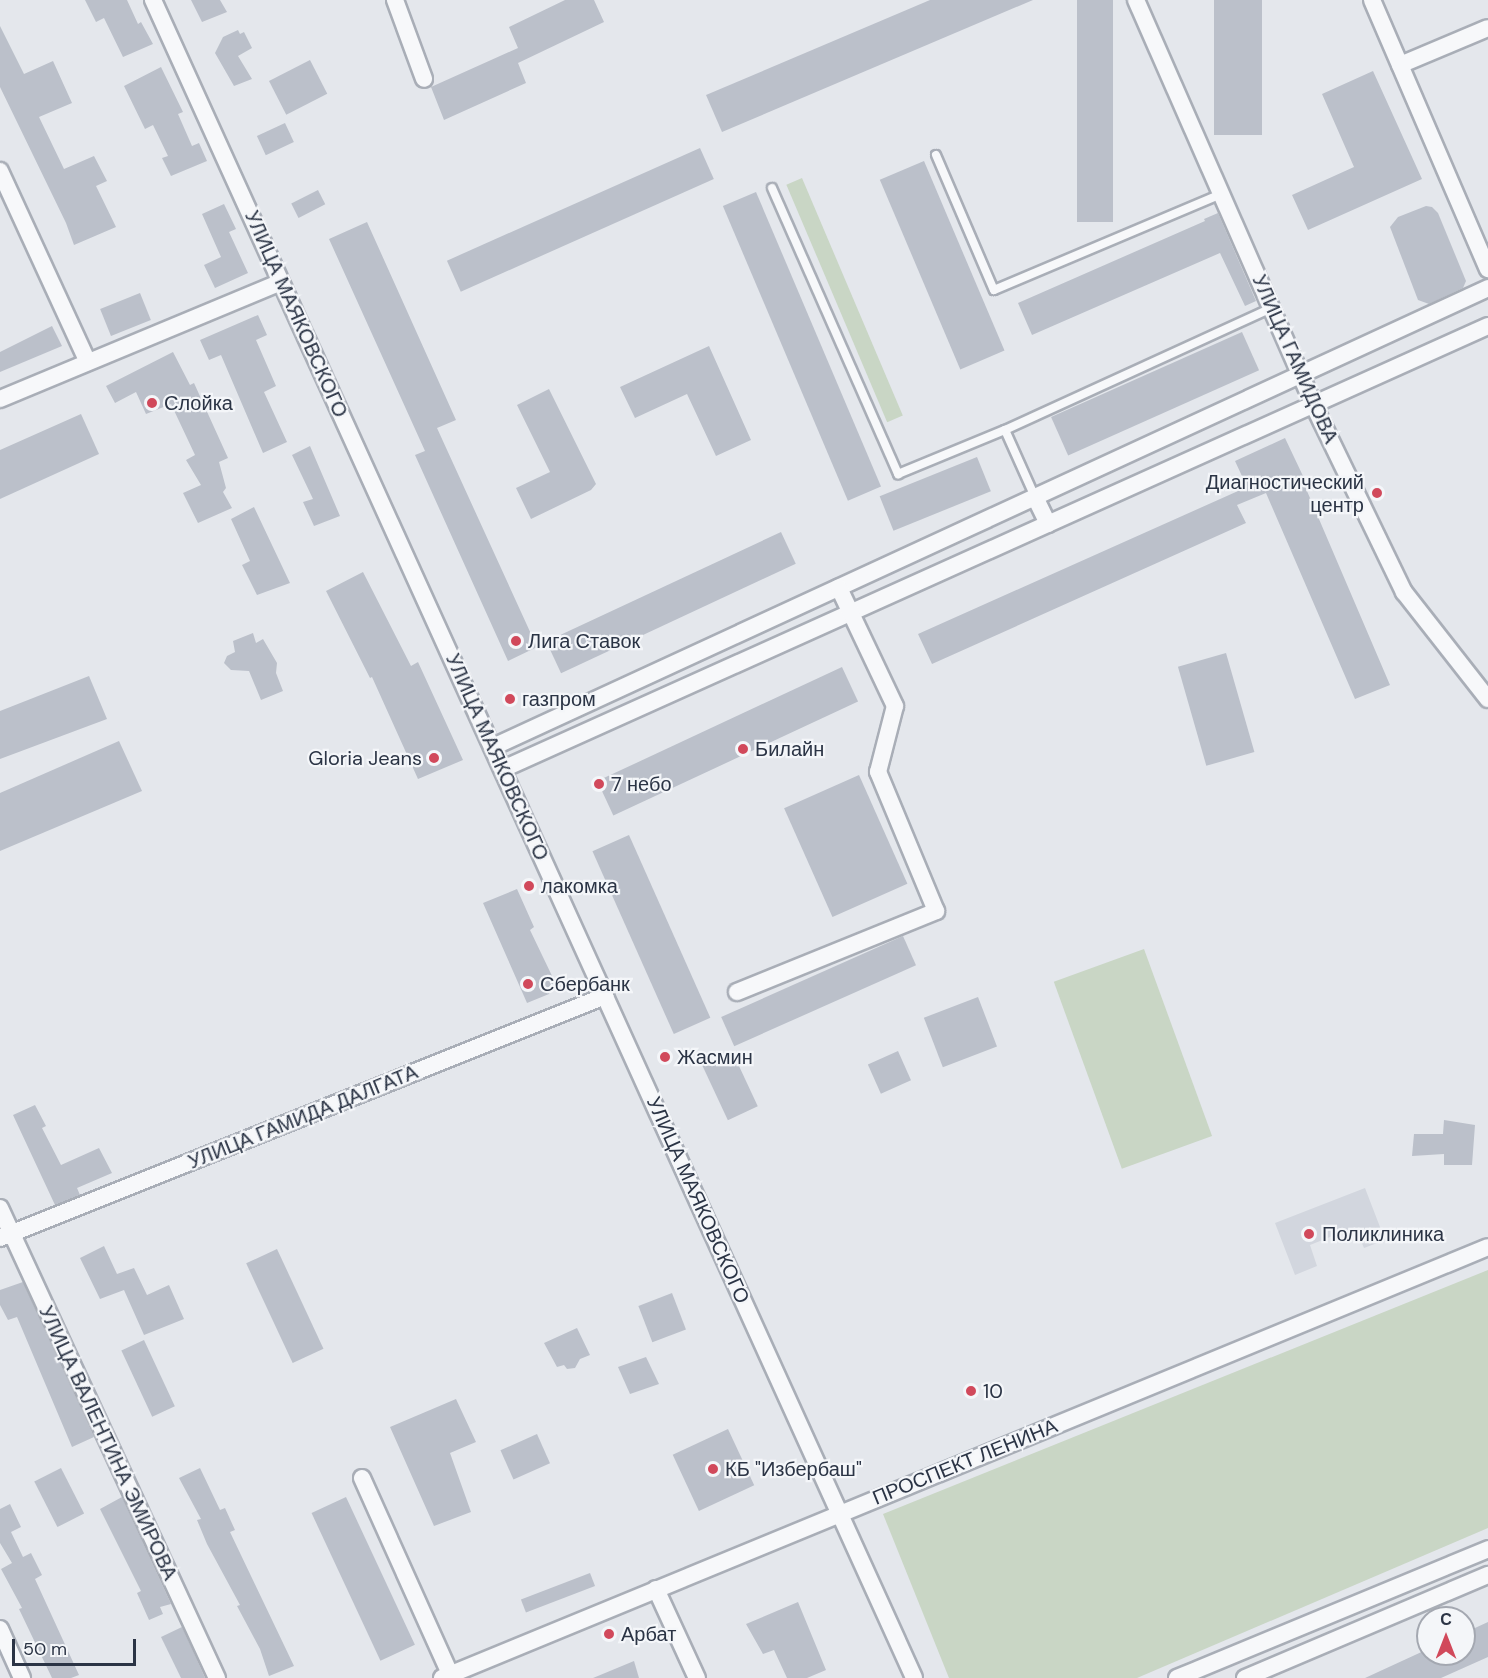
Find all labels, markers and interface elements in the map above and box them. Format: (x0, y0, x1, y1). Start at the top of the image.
street label: УЛИЦА МАЯКОВСКОГО (240, 207, 352, 421)
street label: УЛИЦА ГАМИДОВА (1247, 271, 1343, 447)
place label: Слойка (164, 391, 233, 415)
marker: Слойка (145, 396, 159, 410)
place label: Диагностический центр (1206, 470, 1364, 517)
marker: Диагностический центр (1368, 484, 1386, 502)
place label: Лига Ставок (528, 629, 640, 653)
marker: Лига Ставок (509, 634, 523, 648)
street label: УЛИЦА МАЯКОВСКОГО (441, 650, 553, 864)
place label: газпром (522, 687, 596, 711)
marker: газпром (503, 692, 517, 706)
place label: Билайн (755, 737, 824, 761)
marker: Билайн (736, 742, 750, 756)
place label: Gloria Jeans (308, 746, 422, 770)
marker: Gloria Jeans (427, 751, 441, 765)
place label: 7 небо (611, 772, 672, 796)
marker: 7 небо (592, 777, 606, 791)
place label: лакомка (541, 874, 618, 898)
marker: лакомка (522, 879, 536, 893)
place label: Сбербанк (540, 972, 630, 996)
marker: Сбербанк (521, 977, 535, 991)
place label: Жасмин (677, 1045, 753, 1069)
marker: Жасмин (658, 1050, 672, 1064)
street label: УЛИЦА ГАМИДА ДАЛГАТА (185, 1060, 421, 1174)
street label: УЛИЦА МАЯКОВСКОГО (642, 1093, 754, 1307)
place label: Поликлиника (1322, 1222, 1444, 1246)
marker: Поликлиника (1300, 1225, 1318, 1243)
street label: УЛИЦА ВАЛЕНТИНА ЭМИРОВА (34, 1302, 182, 1584)
place label: 10 (983, 1379, 1003, 1403)
marker: 10 (964, 1384, 978, 1398)
street label: ПРОСПЕКТ ЛЕНИНА (869, 1414, 1061, 1510)
place label: КБ "Избербаш" (725, 1457, 862, 1481)
marker: КБ "Избербаш" (706, 1462, 720, 1476)
north arrow (1416, 1606, 1476, 1666)
text: С (1440, 1609, 1452, 1630)
place label: Арбат (621, 1622, 676, 1646)
scale bar (15, 1627, 140, 1665)
marker: Арбат (602, 1627, 616, 1641)
text: 50 m (23, 1637, 67, 1661)

